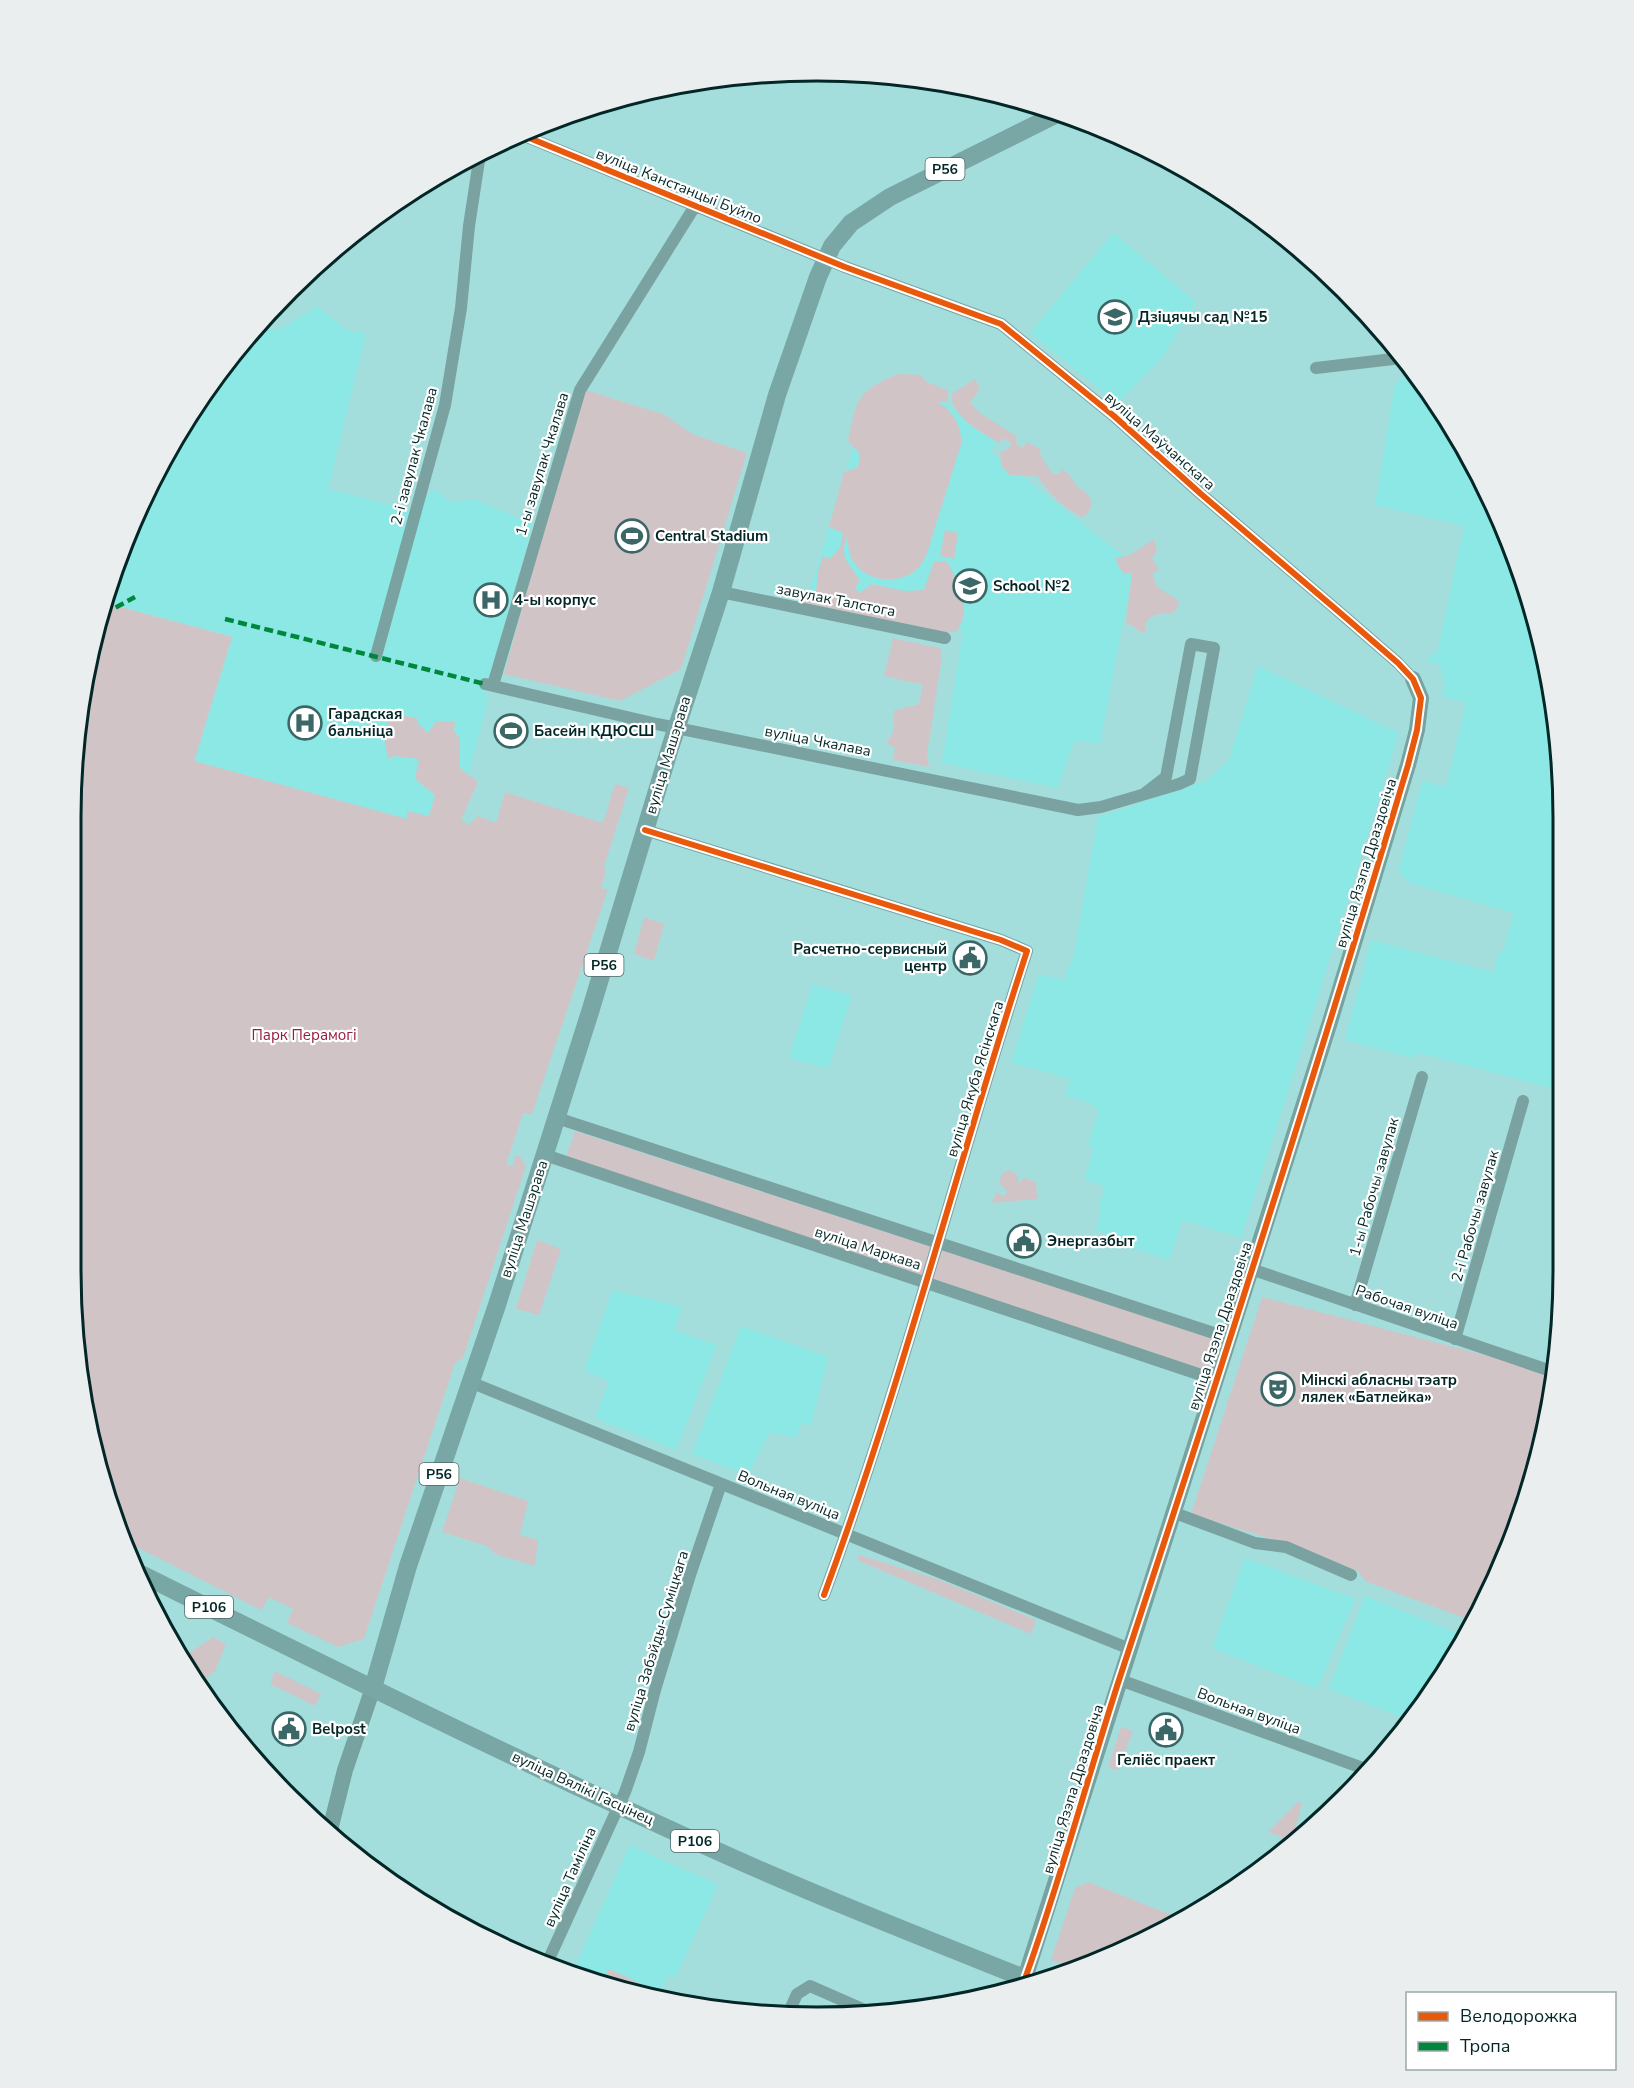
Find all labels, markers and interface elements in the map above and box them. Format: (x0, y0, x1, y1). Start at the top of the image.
street label: вуліца Канстанцыі Буйло (593, 144, 765, 228)
road number: Р56 (926, 158, 964, 180)
school or university icon: Дзіцячы сад №15 (1097, 299, 1133, 335)
place label: Дзіцячы сад №15 (1138, 307, 1267, 327)
street label: 2-і завулак Чкалава (386, 385, 442, 527)
street label: вуліца Маўчанскага (1100, 387, 1220, 495)
street label: 1-ы завулак Чкалава (511, 390, 573, 538)
sports icon: Central Stadium (614, 518, 650, 554)
place label: Central Stadium (655, 526, 768, 546)
school or university icon: School №2 (952, 568, 988, 604)
place label: School №2 (993, 576, 1070, 596)
street label: завулак Талстога (775, 579, 897, 621)
hospital icon: 4-ы корпус (473, 582, 509, 618)
place label: 4-ы корпус (514, 590, 596, 610)
street label: вуліца Машэрава (641, 694, 695, 816)
place label: Гарадская бальніца (328, 704, 402, 741)
hospital icon: Гарадская бальніца (287, 705, 323, 741)
sports icon: Басейн КДЮСШ (493, 713, 529, 749)
place label: Басейн КДЮСШ (534, 721, 654, 741)
street label: вуліца Чкалава (763, 721, 873, 761)
street label: вуліца Язэпа Драздовіча (1331, 776, 1401, 950)
place label: Расчетно-сервисный центр (793, 939, 947, 976)
public building icon: Расчетно-сервисный центр (952, 940, 988, 976)
road number: Р56 (584, 954, 624, 976)
street label: вуліца Якуба Ясінскага (942, 998, 1008, 1160)
park label: Парк Перамогі (251, 1025, 357, 1045)
street label: 1-ы Рабочы завулак (1345, 1115, 1403, 1259)
street label: 2-і Рабочы завулак (1447, 1148, 1503, 1284)
street label: вуліца Машэрава (496, 1158, 552, 1280)
street label: вуліца Маркава (812, 1221, 924, 1275)
public building icon: Энергазбыт (1006, 1223, 1042, 1259)
place label: Энергазбыт (1047, 1231, 1135, 1251)
street label: вуліца Язэпа Драздовіча (1183, 1239, 1257, 1413)
street label: Рабочая вуліца (1353, 1280, 1461, 1334)
place label: Мінскі абласны тэатр лялек «Батлейка» (1301, 1370, 1457, 1407)
theatre icon: Мінскі абласны тэатр лялек «Батлейка» (1260, 1371, 1296, 1407)
road number: Р56 (420, 1463, 458, 1485)
street label: Вольная вуліца (735, 1465, 843, 1525)
street label: вуліца Забэйды-Суміцкага (619, 1548, 693, 1734)
road number: Р106 (185, 1596, 233, 1618)
street label: Вольная вуліца (1194, 1683, 1304, 1739)
street label: вуліца Язэпа Драздовіча (1038, 1702, 1108, 1876)
public building icon: Belpost (271, 1711, 307, 1747)
public building icon: Геліёс праект (1148, 1712, 1184, 1748)
place label: Belpost (312, 1719, 366, 1739)
street label: вуліца Вялікі Гасцінец (509, 1746, 657, 1830)
place label: Геліёс праект (1117, 1750, 1215, 1770)
street label: вуліца Таміліна (539, 1824, 601, 1930)
road number: Р106 (671, 1830, 719, 1852)
legend (1406, 1992, 1616, 2070)
text: Велодорожка (1460, 2004, 1577, 2028)
text: Тропа (1460, 2034, 1511, 2058)

